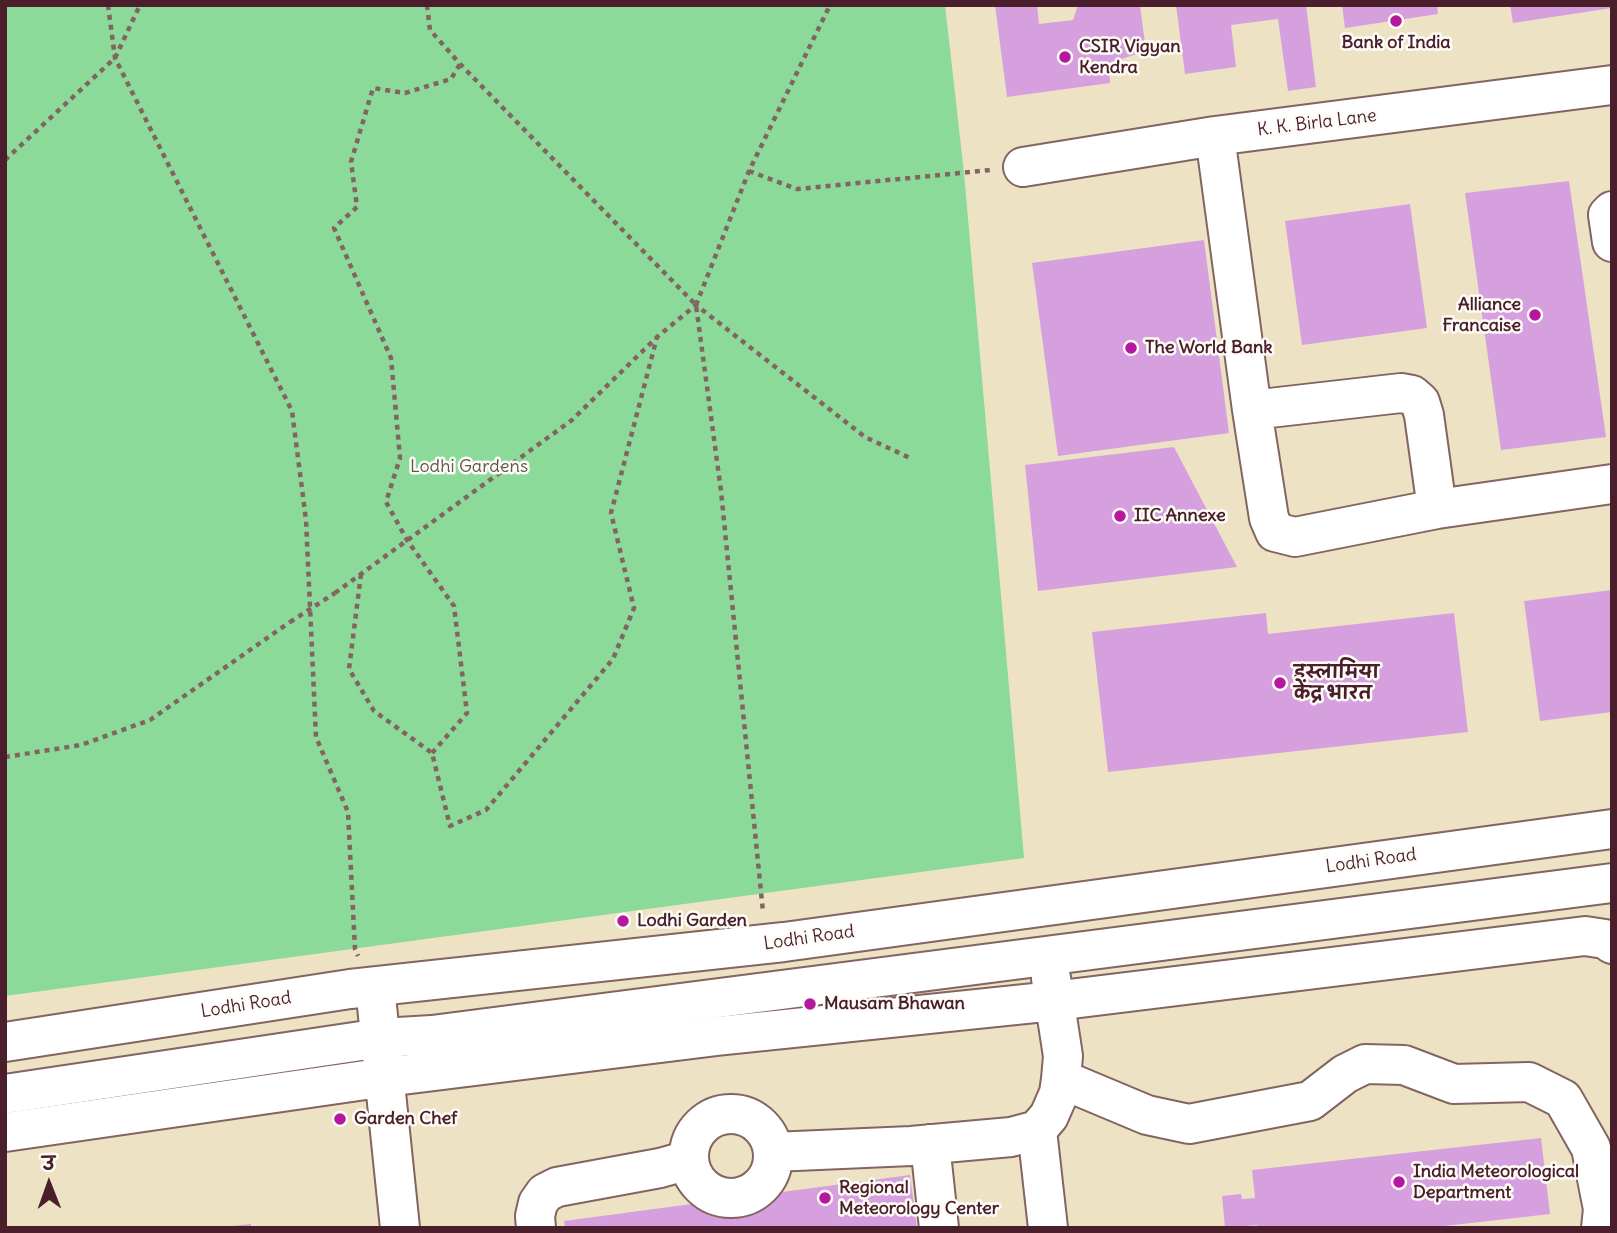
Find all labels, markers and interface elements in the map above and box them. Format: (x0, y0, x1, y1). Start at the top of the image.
marker: Bank of India (1388, 13, 1404, 29)
place label: Bank of India (1341, 32, 1451, 54)
place label: CSIR Vigyan Kendra (1079, 36, 1181, 78)
marker: CSIR Vigyan Kendra (1057, 49, 1073, 65)
street label: K. K. Birla Lane (1256, 105, 1378, 141)
place label: Alliance Francaise (1443, 294, 1521, 336)
marker: Alliance Francaise (1527, 307, 1543, 323)
place label: The World Bank (1145, 337, 1273, 359)
marker: The World Bank (1123, 340, 1139, 356)
park label: Lodhi Gardens (410, 456, 528, 478)
place label: IIC Annexe (1134, 505, 1226, 527)
marker: IIC Annexe (1112, 508, 1128, 524)
place label: इस्लामिया केंद्र भारत (1294, 662, 1379, 704)
marker: इस्लामिया केंद्र भारत (1272, 675, 1288, 691)
street label: Lodhi Road (1324, 844, 1418, 878)
place label: Lodhi Garden (637, 910, 747, 932)
marker: Lodhi Garden (615, 913, 631, 929)
street label: Lodhi Road (762, 921, 856, 955)
street label: Lodhi Road (199, 987, 293, 1023)
place label: Mausam Bhawan (824, 993, 965, 1015)
marker: Mausam Bhawan (802, 996, 818, 1012)
place label: Garden Chef (354, 1108, 457, 1130)
marker: Garden Chef (332, 1111, 348, 1127)
north arrow (14, 1149, 84, 1219)
text: उ (42, 1151, 55, 1175)
place label: India Meteorological Department (1413, 1161, 1579, 1204)
marker: India Meteorological Department (1391, 1174, 1407, 1190)
place label: Regional Meteorology Center (839, 1177, 999, 1220)
marker: Regional Meteorology Center (817, 1190, 833, 1206)

